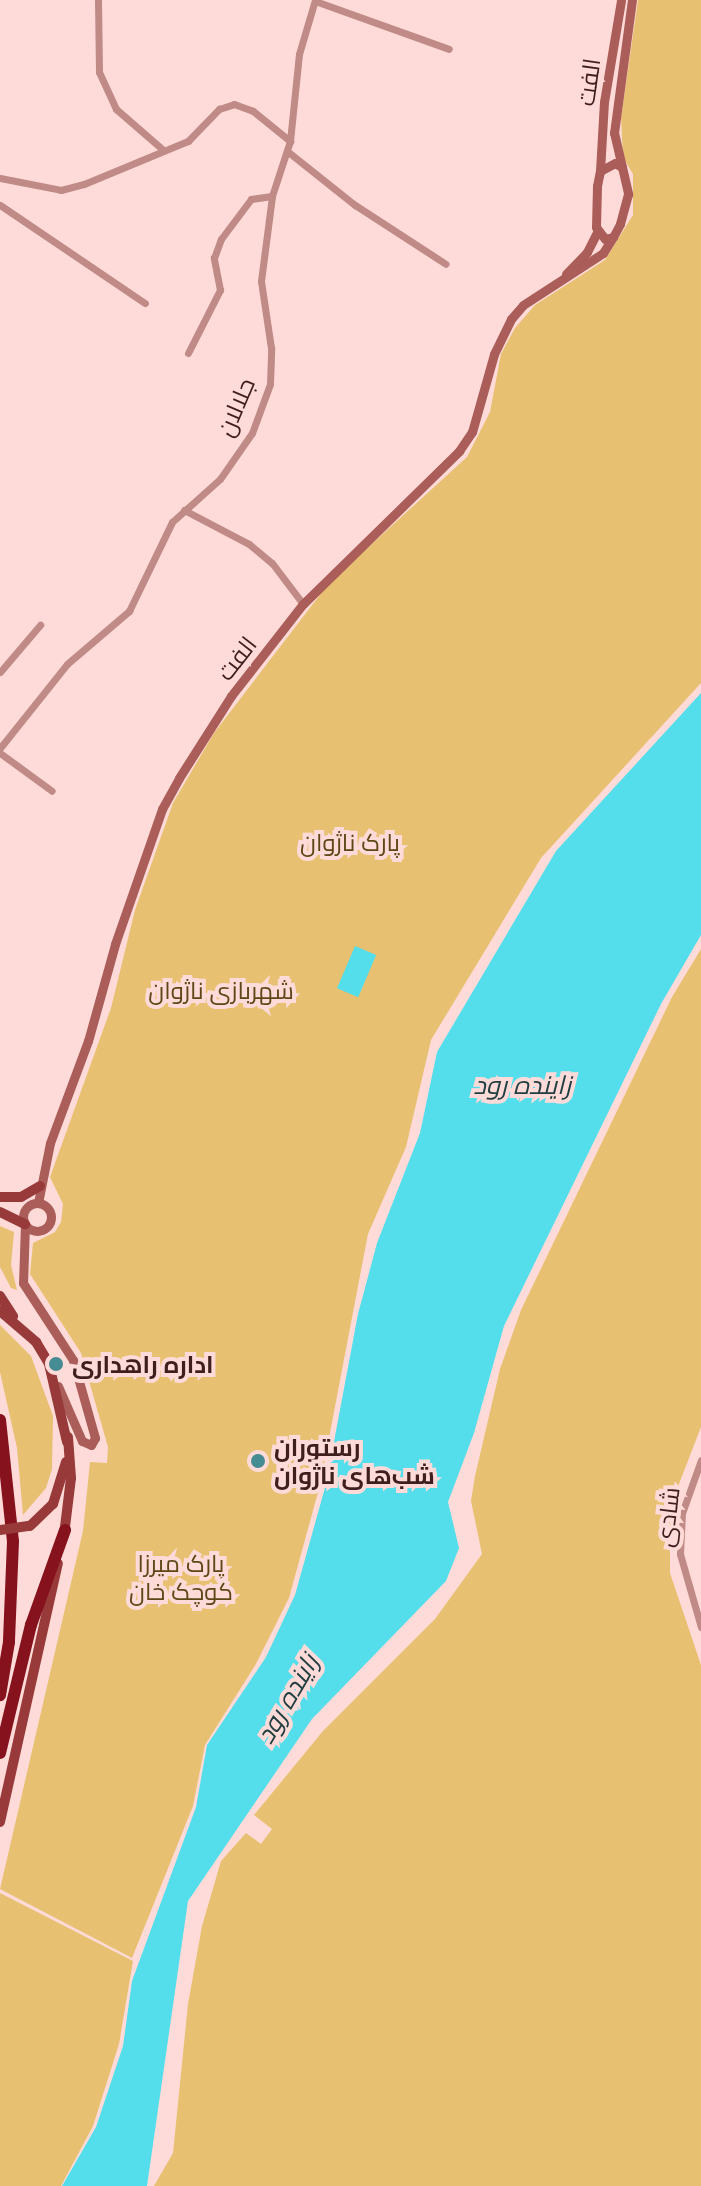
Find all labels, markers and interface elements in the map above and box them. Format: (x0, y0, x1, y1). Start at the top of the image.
street label: الفت (570, 56, 606, 108)
street label: جلالان (210, 373, 260, 441)
street label: الفت (210, 630, 262, 686)
park label: پارک ناژوان (300, 828, 400, 856)
park label: شهربازی ناژوان (148, 976, 294, 1004)
water label: زاینده رود (473, 1069, 571, 1101)
place label: اداره راهداری (72, 1350, 214, 1378)
marker: اداره راهداری (47, 1355, 65, 1373)
place label: رستوران شب‌های ناژوان (274, 1433, 435, 1489)
marker: رستوران شب‌های ناژوان (249, 1452, 267, 1470)
street label: شادی (649, 1485, 685, 1549)
park label: پارک میرزا کوچک خان (129, 1549, 233, 1605)
water label: زاینده رود (249, 1649, 325, 1749)

